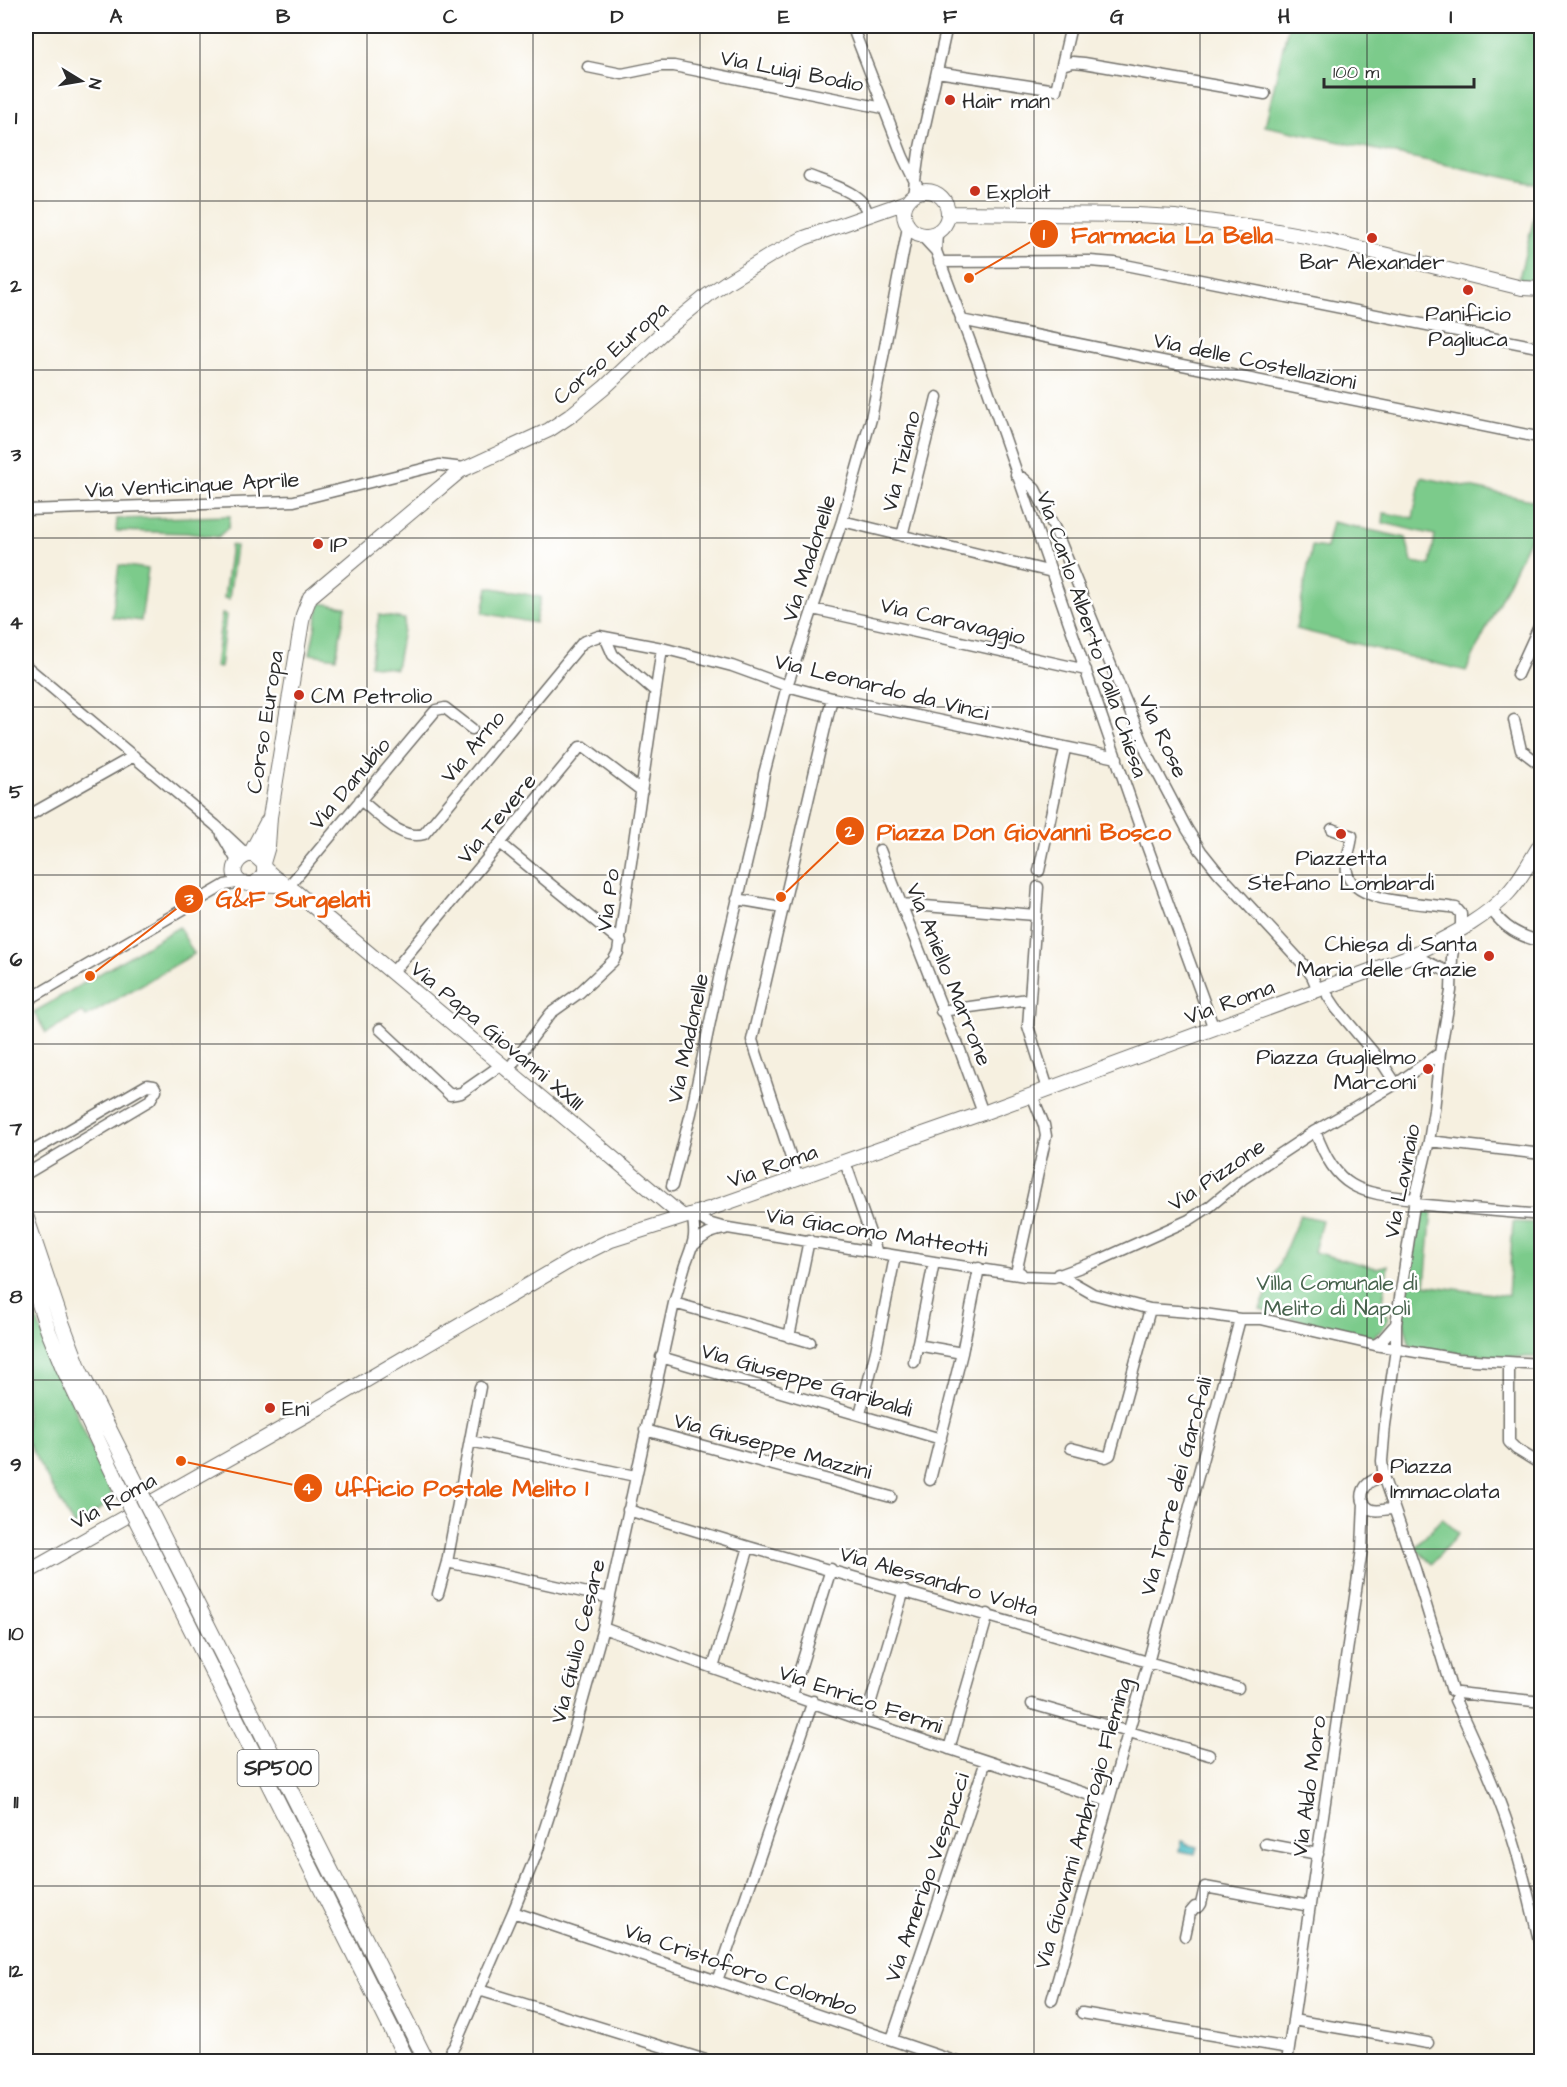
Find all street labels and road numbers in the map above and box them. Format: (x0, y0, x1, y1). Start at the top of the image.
street label: Via Luigi Bodio (717, 42, 867, 102)
street label: Corso Europa (546, 294, 676, 412)
street label: Via delle Costellazioni (1150, 325, 1359, 398)
street label: Via Tiziano (874, 407, 929, 515)
street label: Via Venticinque Aprile (84, 464, 300, 507)
street label: Via Carlo Alberto Dalla Chiesa (1028, 487, 1155, 782)
street label: Via Madonelle (774, 491, 845, 626)
street label: Via Caravaggio (877, 590, 1029, 654)
street label: Via Leonardo da Vinci (771, 646, 992, 729)
street label: Corso Europa (239, 648, 292, 796)
street label: Via Rose (1130, 690, 1195, 783)
street label: Via Arno (433, 703, 513, 790)
street label: Via Danubio (302, 730, 399, 837)
street label: Via Tevere (450, 767, 544, 871)
street label: Via Po (589, 866, 628, 934)
street label: Via Aniello Marrone (898, 879, 999, 1071)
street label: Via Papa Giovanni XXIII (403, 954, 591, 1118)
street label: Via Madonelle (660, 970, 717, 1106)
street label: Via Roma (1180, 972, 1279, 1033)
street label: Via Lavinaio (1376, 1121, 1429, 1241)
street label: Via Pizzone (1162, 1131, 1272, 1219)
street label: Via Roma (723, 1137, 822, 1196)
street label: Via Giacomo Matteotti (764, 1200, 990, 1265)
street label: Via Giuseppe Garibaldi (697, 1335, 916, 1425)
street label: Via Torre dei Garofali (1132, 1373, 1221, 1599)
street label: Via Giuseppe Mazzini (670, 1405, 875, 1488)
street label: Via Roma (65, 1465, 162, 1538)
street label: Via Alessandro Volta (836, 1538, 1041, 1625)
street label: Via Giulio Cesare (543, 1556, 614, 1727)
street label: Via Enrico Fermi (774, 1657, 947, 1742)
street label: Via Giovanni Ambrogio Fleming (1027, 1674, 1141, 1973)
street label: Via Aldo Moro (1284, 1713, 1335, 1859)
road number: SP500 (238, 1750, 318, 1786)
street label: Via Amerigo Vespucci (877, 1769, 979, 1987)
street label: Via Cristoforo Colombo (620, 1915, 862, 2024)

